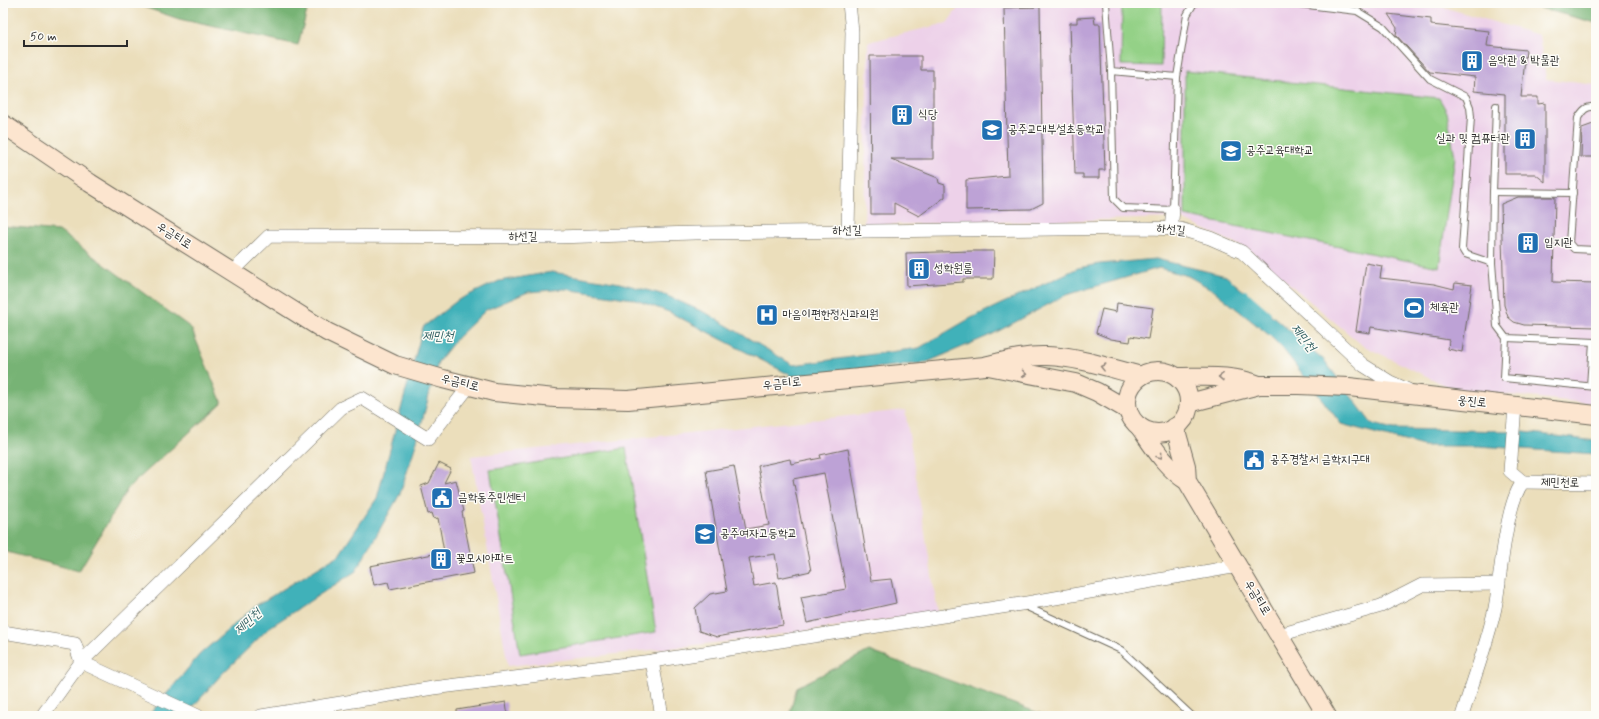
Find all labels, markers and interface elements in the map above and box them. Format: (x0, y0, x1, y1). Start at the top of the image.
scale bar (24, 22, 127, 48)
text: 50 m (30, 29, 57, 45)
building icon: 음악관 & 박물관 (1459, 48, 1485, 74)
place label: 음악관 & 박물관 (1488, 53, 1560, 69)
building icon: 식당 (889, 102, 915, 128)
place label: 식당 (918, 107, 938, 123)
school or university icon: 공주교대부설초등학교 (979, 117, 1005, 143)
place label: 공주교대부설초등학교 (1008, 122, 1105, 138)
building icon: 실과 및 컴퓨터관 (1512, 126, 1538, 152)
place label: 실과 및 컴퓨터관 (1436, 131, 1510, 147)
school or university icon: 공주교육대학교 (1218, 138, 1244, 164)
place label: 공주교육대학교 (1246, 143, 1314, 159)
street label: 우금티로 (153, 219, 195, 253)
street label: 하선길 (1156, 221, 1187, 240)
street label: 하선길 (832, 223, 862, 239)
street label: 하선길 (509, 229, 538, 245)
building icon: 입지관 (1515, 230, 1541, 256)
place label: 입지관 (1544, 235, 1573, 251)
building icon: 성학원룸 (906, 256, 932, 282)
place label: 성학원룸 (934, 261, 973, 277)
sports icon: 체육관 (1401, 295, 1427, 321)
place label: 체육관 (1430, 300, 1459, 316)
hospital icon: 마음이편한정신과의원 (754, 302, 780, 328)
place label: 마음이편한정신과의원 (782, 307, 879, 323)
water label: 제민천 (1287, 320, 1320, 357)
water label: 제민천 (422, 328, 455, 345)
one-way arrow (1100, 363, 1106, 371)
one-way arrow (1020, 369, 1027, 378)
street label: 우금티로 (439, 371, 481, 395)
one-way arrow (1218, 372, 1224, 381)
street label: 우금티로 (762, 374, 802, 394)
street label: 웅진로 (1457, 393, 1487, 411)
public building icon: 공주경찰서 금학지구대 (1241, 447, 1267, 473)
one-way arrow (1155, 452, 1163, 459)
place label: 공주경찰서 금학지구대 (1270, 452, 1370, 468)
street label: 제민천로 (1541, 475, 1579, 491)
public building icon: 금학동주민센터 (429, 485, 455, 511)
place label: 금학동주민센터 (458, 490, 526, 506)
school or university icon: 공주여자고등학교 (692, 521, 718, 547)
place label: 공주여자고등학교 (720, 526, 797, 542)
building icon: 꽃모시아파트 (428, 546, 454, 572)
place label: 꽃모시아파트 (456, 551, 514, 567)
street label: 우금티로 (1240, 577, 1274, 619)
water label: 제민천 (231, 604, 266, 639)

